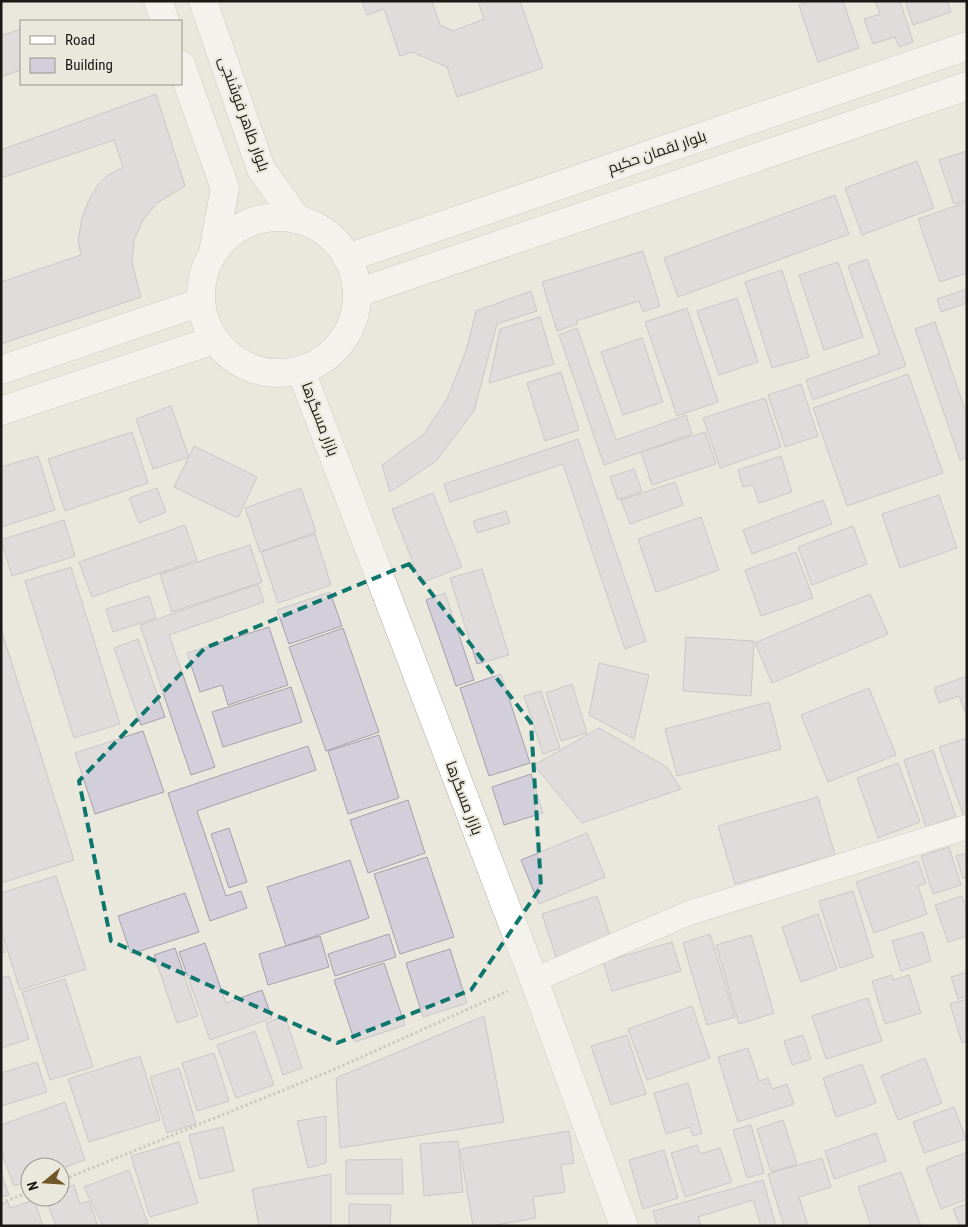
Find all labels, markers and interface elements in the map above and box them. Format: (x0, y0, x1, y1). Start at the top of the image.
legend (20, 20, 182, 85)
text: Road (65, 31, 95, 49)
street label: بلوار طاهر فوشنجی (214, 54, 273, 174)
text: Building (65, 56, 113, 74)
street label: بلوار لقمان حکیم (605, 127, 709, 178)
street label: بازار مسگرها (298, 379, 342, 459)
street label: بازار مسگرها (442, 758, 486, 838)
north arrow (20, 1157, 70, 1207)
text: N (24, 1179, 42, 1193)

